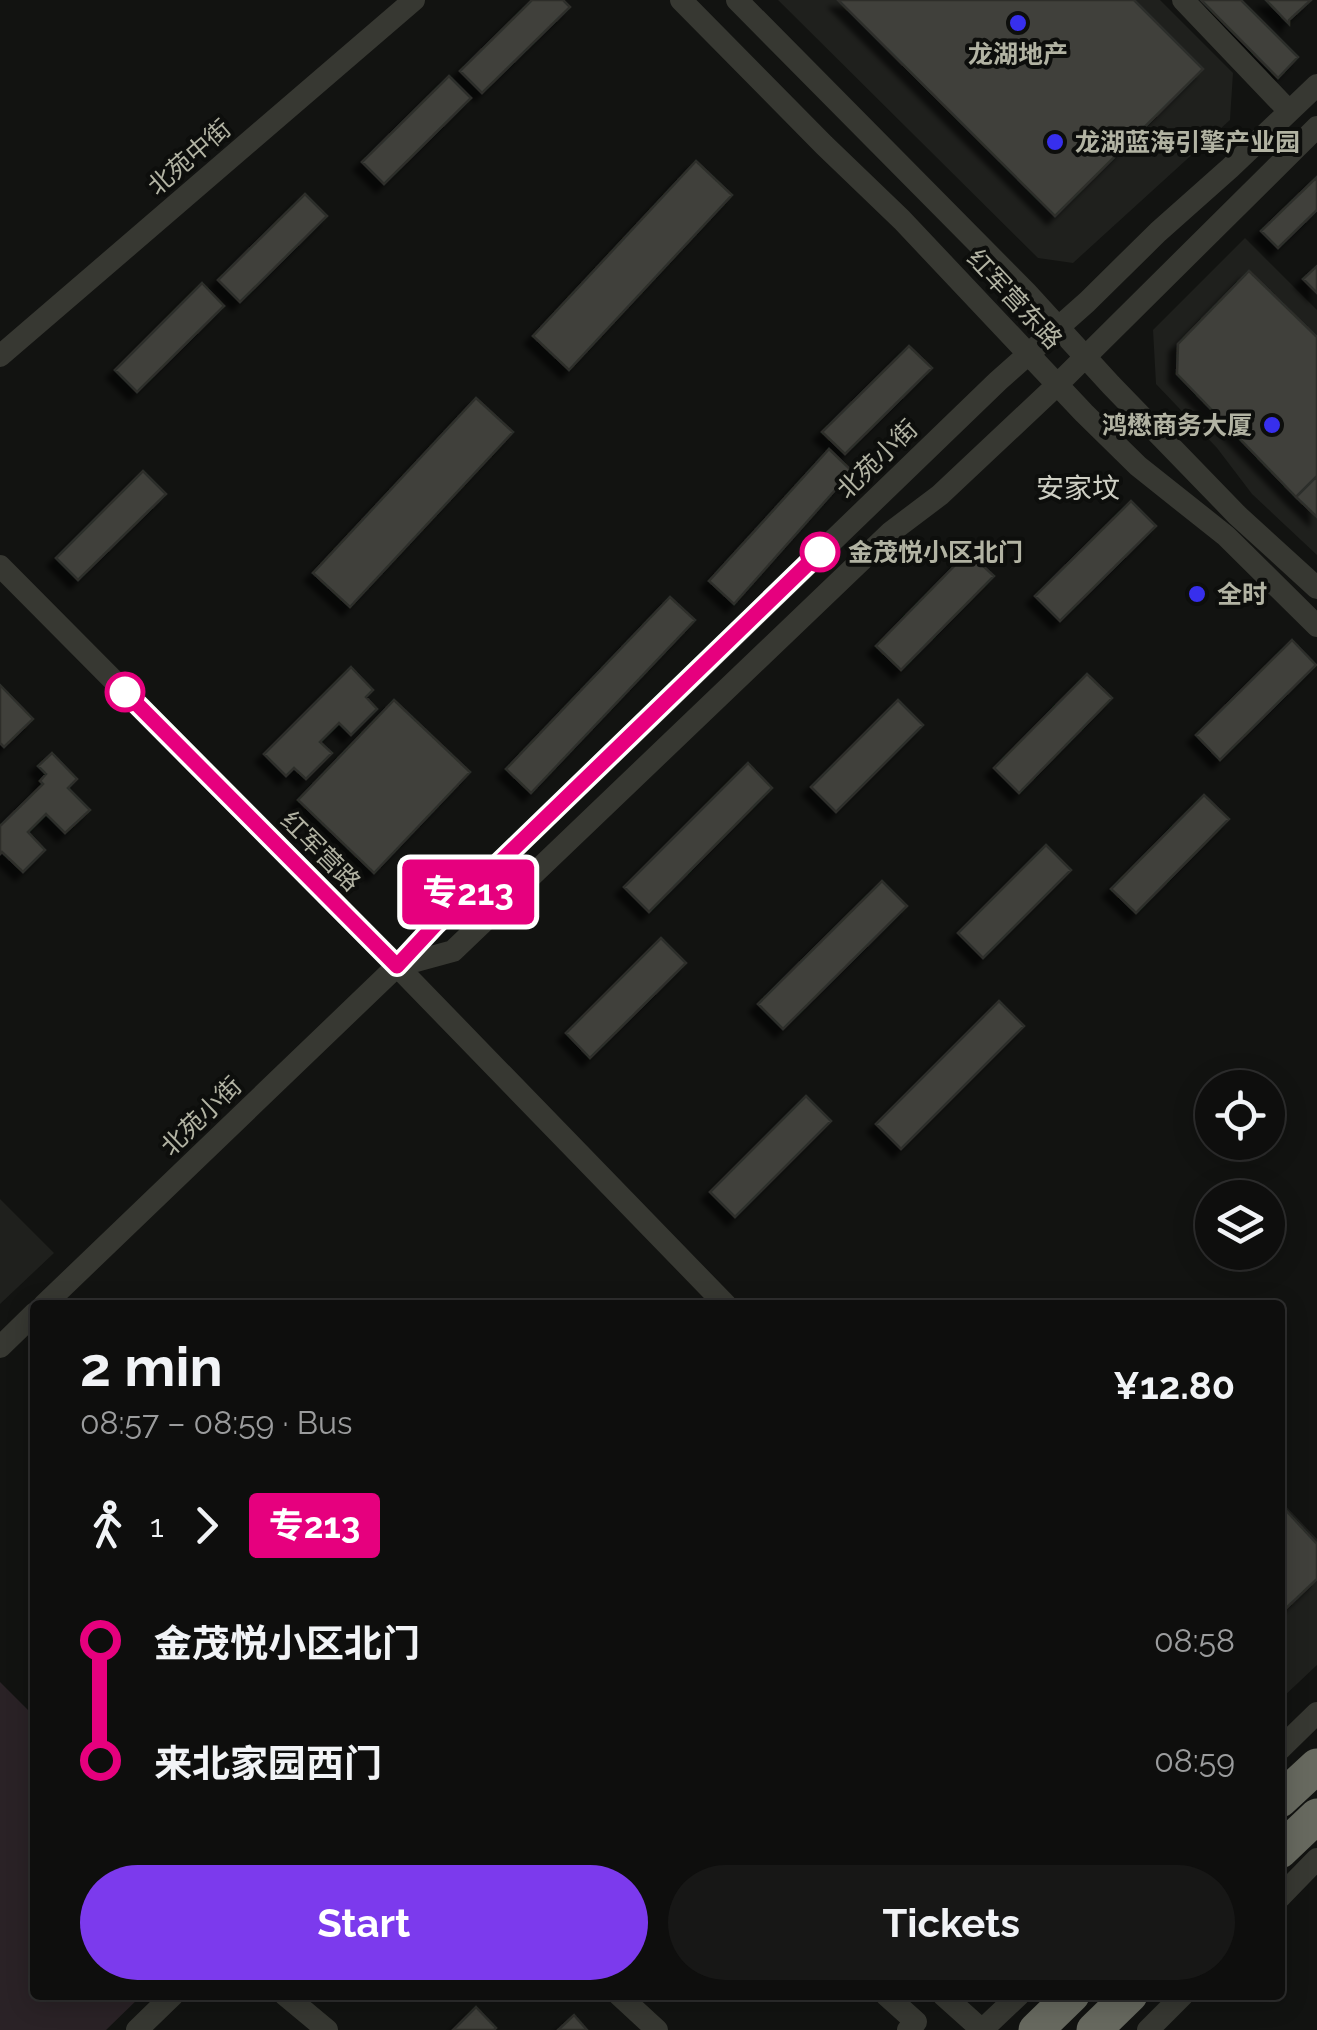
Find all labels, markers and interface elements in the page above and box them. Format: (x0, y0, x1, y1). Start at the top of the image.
marker: 龙湖地产 (1007, 12, 1029, 34)
place label: 龙湖地产 (968, 39, 1068, 69)
street label: 北苑中街 (141, 113, 237, 201)
place label: 龙湖蓝海引擎产业园 (1075, 127, 1300, 157)
marker: 龙湖蓝海引擎产业园 (1044, 131, 1066, 153)
street label: 红军营东路 (961, 243, 1069, 355)
place label: 鸿懋商务大厦 (1102, 410, 1252, 440)
street label: 北苑小街 (831, 413, 923, 505)
marker: 鸿懋商务大厦 (1261, 414, 1283, 436)
district label: 安家坟 (1036, 472, 1120, 505)
marker: 金茂悦小区北门 (801, 533, 839, 571)
place label: 金茂悦小区北门 (848, 537, 1023, 567)
place label: 全时 (1217, 579, 1267, 609)
marker: 全时 (1186, 583, 1208, 605)
unlabelled marker (106, 673, 144, 711)
street label: 红军营路 (275, 805, 367, 897)
line badge: 专213 (398, 860, 538, 924)
text: 专213 (422, 872, 514, 913)
street label: 北苑小街 (155, 1070, 247, 1162)
map controls (1195, 1070, 1285, 1270)
button: locate (1195, 1070, 1285, 1160)
button: layers (1195, 1180, 1285, 1270)
text: 2 min (80, 1334, 223, 1399)
text: ¥12.80 (1113, 1363, 1235, 1408)
text: 08:57 – 08:59 · Bus (80, 1404, 353, 1441)
icon: walk (80, 1498, 135, 1553)
icon: forward (179, 1498, 234, 1553)
text: 专213 (269, 1505, 360, 1546)
text: 1 (150, 1507, 164, 1544)
text: 金茂悦小区北门 (154, 1621, 420, 1666)
text: 08:58 (1154, 1622, 1235, 1659)
text: 来北家园西门 (154, 1741, 382, 1786)
text: 08:59 (1154, 1742, 1235, 1779)
button: Start (80, 1865, 648, 1980)
button: Tickets (668, 1865, 1235, 1980)

